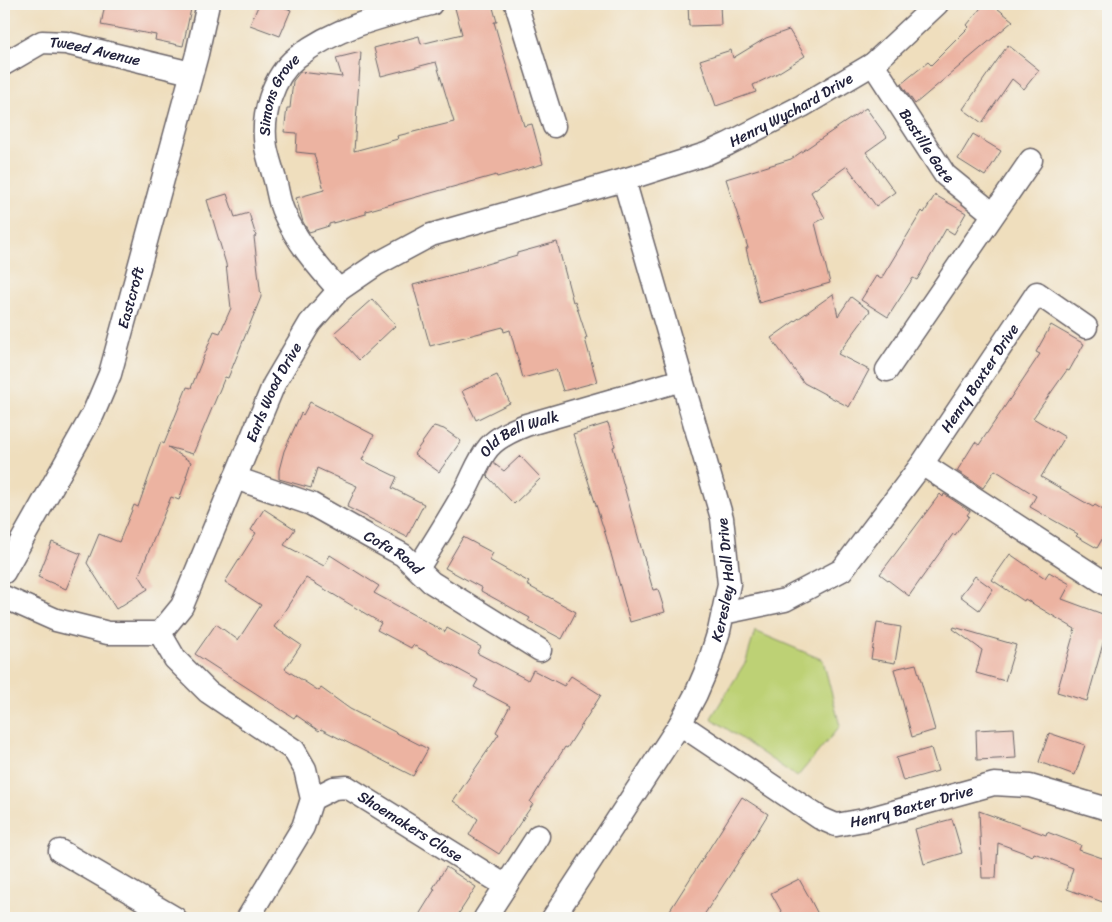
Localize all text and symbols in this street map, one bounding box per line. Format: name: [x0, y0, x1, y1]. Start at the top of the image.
street label: Tweed Avenue: [49, 29, 144, 74]
street label: Simons Grove: [252, 47, 306, 136]
street label: Henry Wychard Drive: [724, 66, 858, 154]
street label: Bastille Gate: [892, 103, 960, 191]
street label: Eastcroft: [110, 263, 152, 332]
street label: Henry Baxter Drive: [934, 318, 1026, 438]
street label: Earls Wood Drive: [238, 337, 309, 446]
street label: Old Bell Walk: [472, 403, 562, 463]
street label: Keresley Hall Drive: [703, 517, 742, 645]
street label: Cofa Road: [359, 523, 430, 582]
street label: Henry Baxter Drive: [848, 777, 977, 835]
street label: Shoemakers Close: [352, 784, 468, 869]

